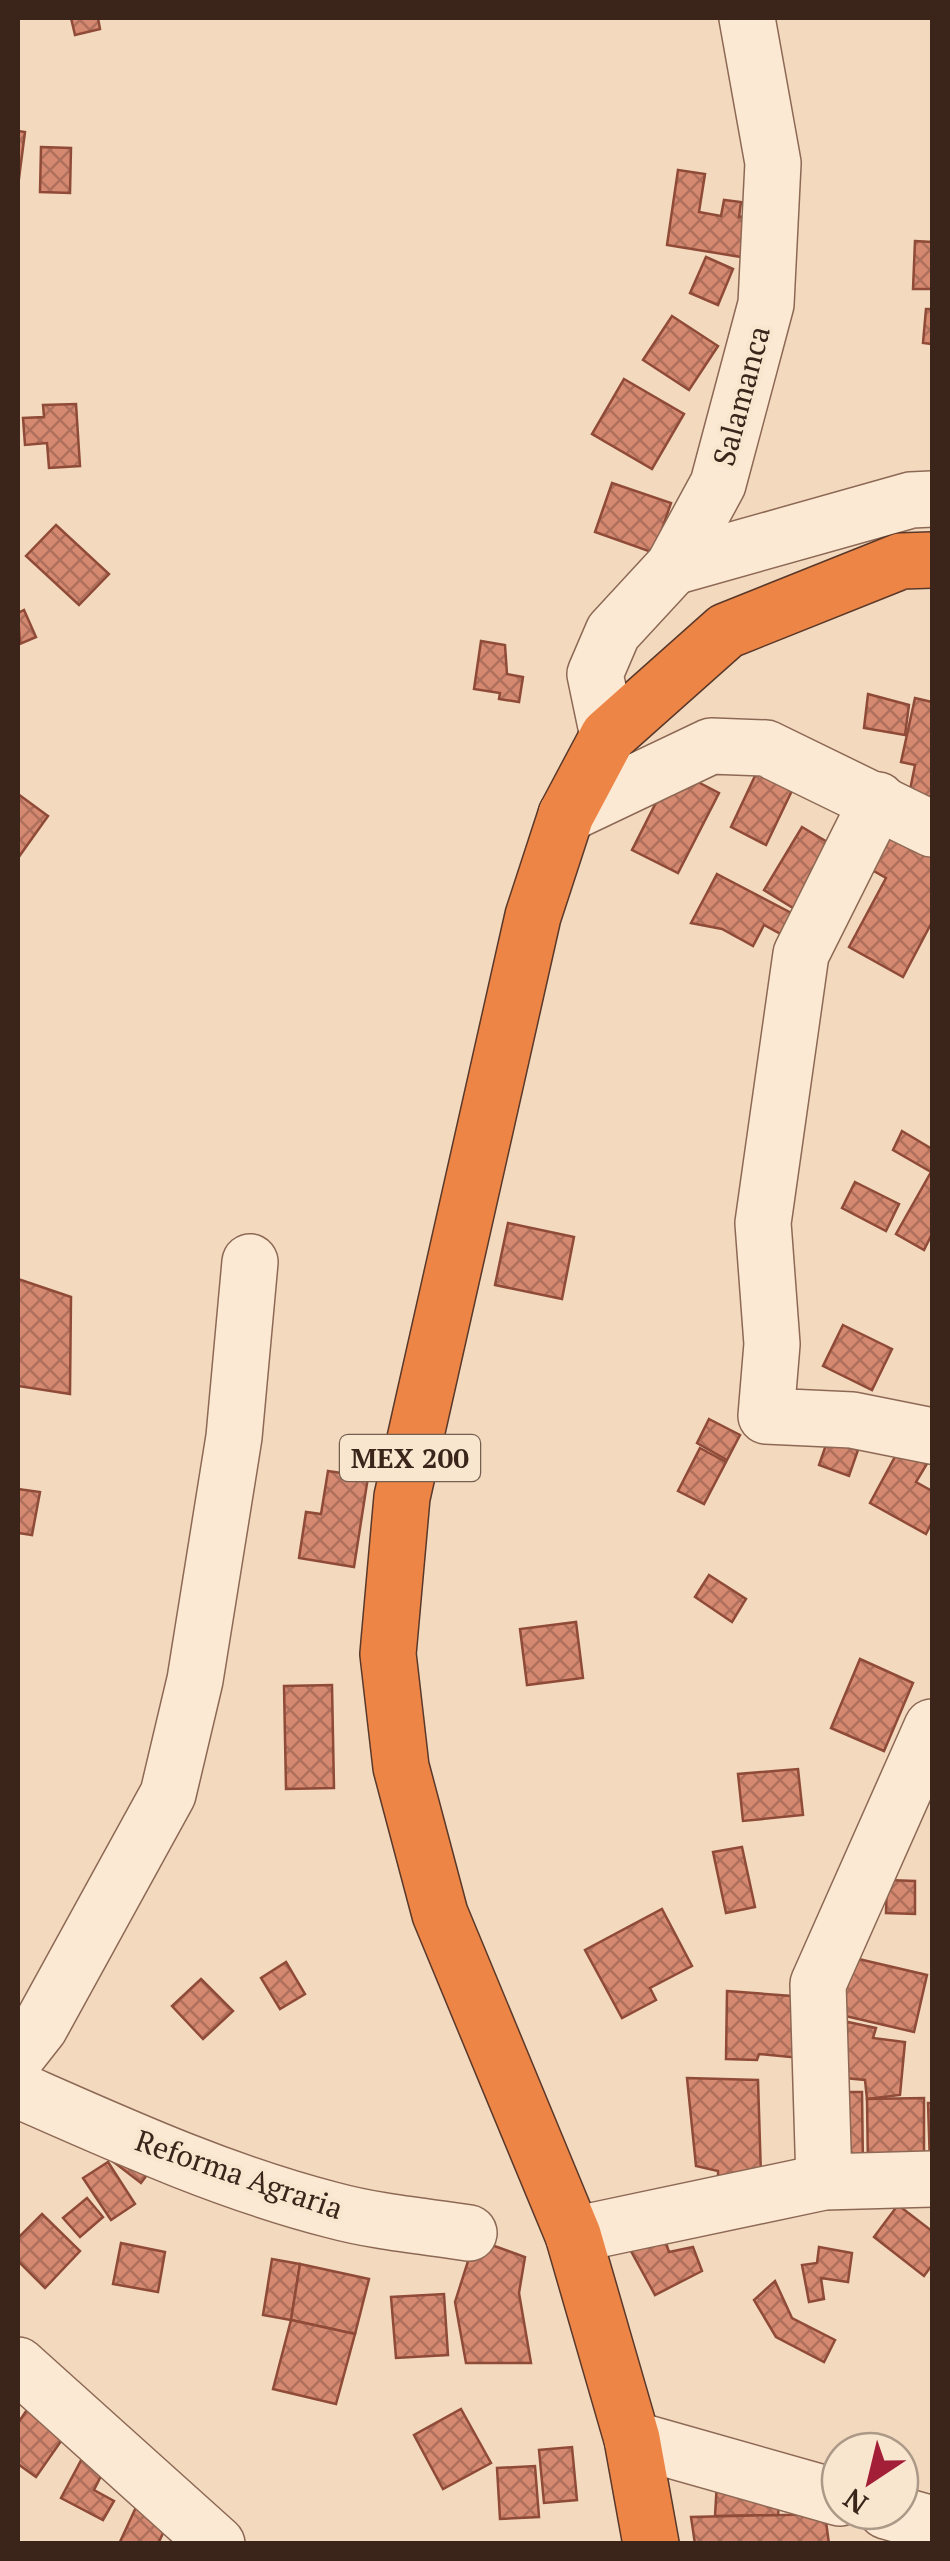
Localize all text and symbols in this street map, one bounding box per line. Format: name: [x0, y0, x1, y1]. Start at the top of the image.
street label: Salamanca: [703, 321, 779, 470]
road number: MEX 200: [340, 1435, 480, 1481]
street label: Reforma Agraria: [130, 2120, 348, 2228]
north arrow: [820, 2431, 920, 2531]
text: N: [836, 2481, 875, 2523]

